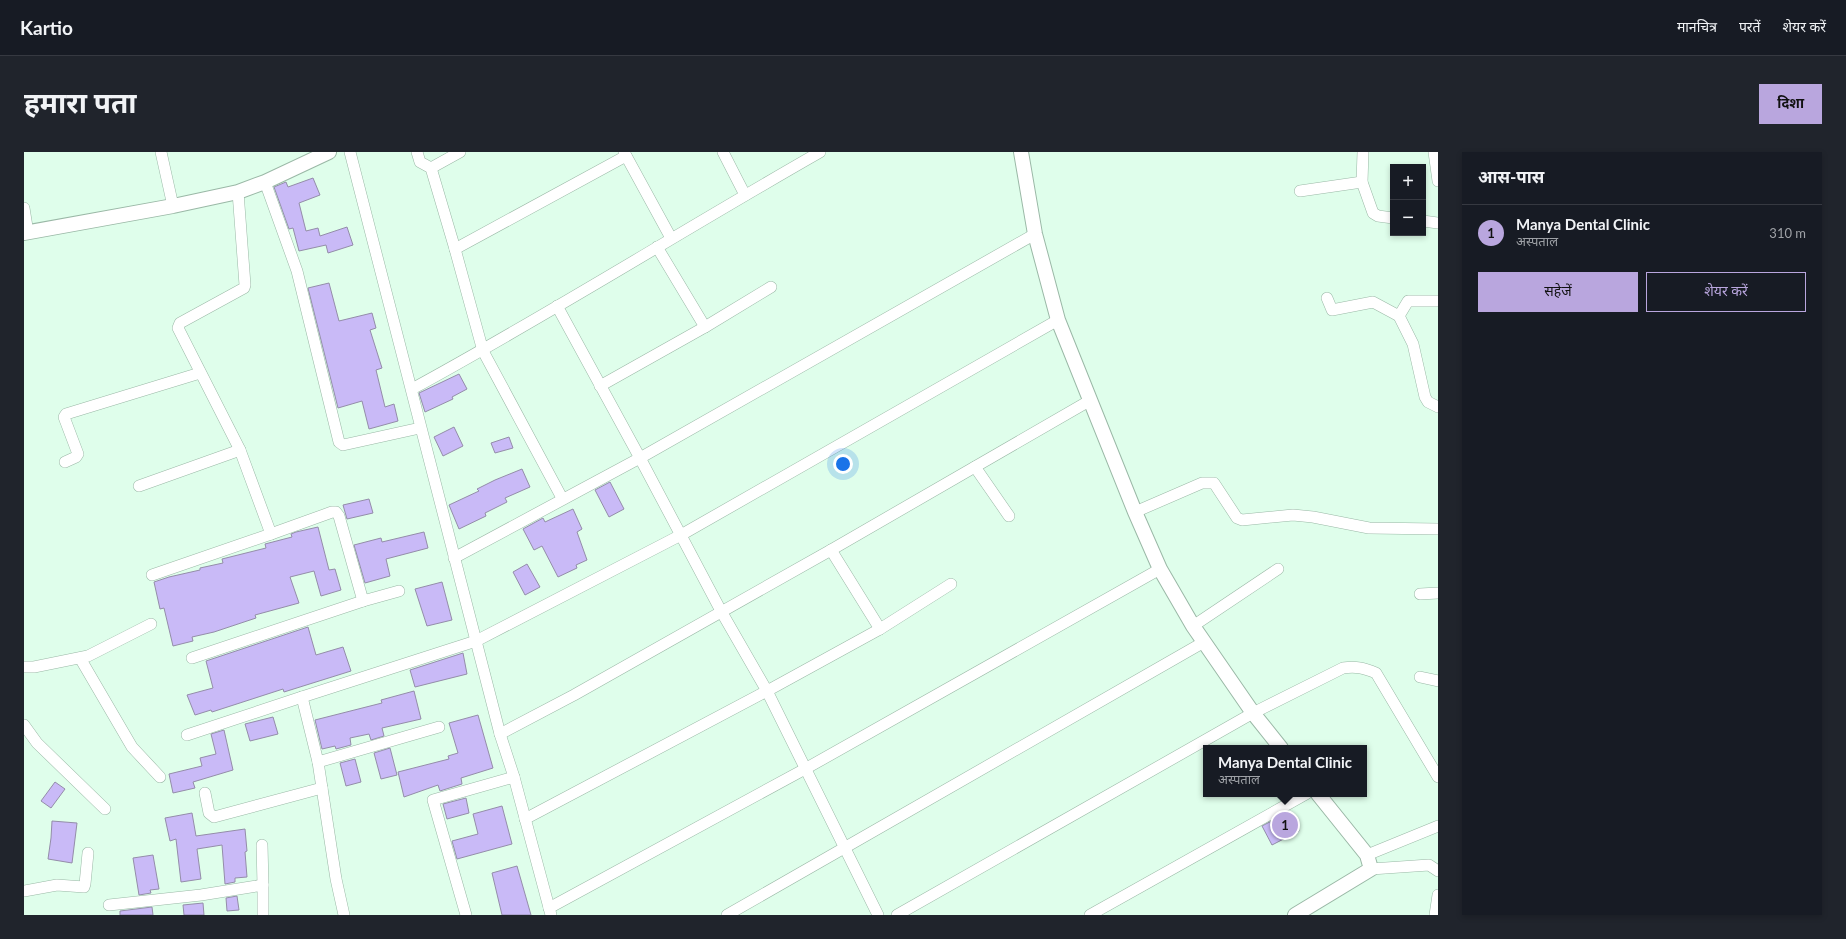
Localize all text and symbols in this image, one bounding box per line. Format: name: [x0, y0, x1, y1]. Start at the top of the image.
text: Kartio: [20, 16, 73, 39]
text: मानचित्र: [1677, 18, 1717, 35]
text: परतें: [1739, 18, 1761, 35]
text: शेयर करें: [1783, 18, 1826, 35]
button: दिशा: [1759, 84, 1822, 124]
text: हमारा पता: [24, 85, 137, 119]
map controls: [1390, 164, 1426, 236]
button: +: [1390, 164, 1426, 200]
text: आस-पास: [1478, 166, 1544, 187]
button: −: [1390, 200, 1426, 236]
text: Manya Dental Clinic: [1516, 215, 1650, 233]
text: 1: [1487, 225, 1495, 241]
text: 310 m: [1769, 225, 1806, 241]
text: अस्पताल: [1516, 233, 1558, 249]
button: सहेजें: [1478, 272, 1638, 312]
button: शेयर करें: [1646, 272, 1806, 312]
your location: [833, 454, 853, 474]
popup: [1203, 745, 1367, 797]
text: Manya Dental Clinic: [1218, 753, 1352, 771]
text: अस्पताल: [1218, 771, 1260, 787]
pin: 1: [1272, 810, 1298, 840]

